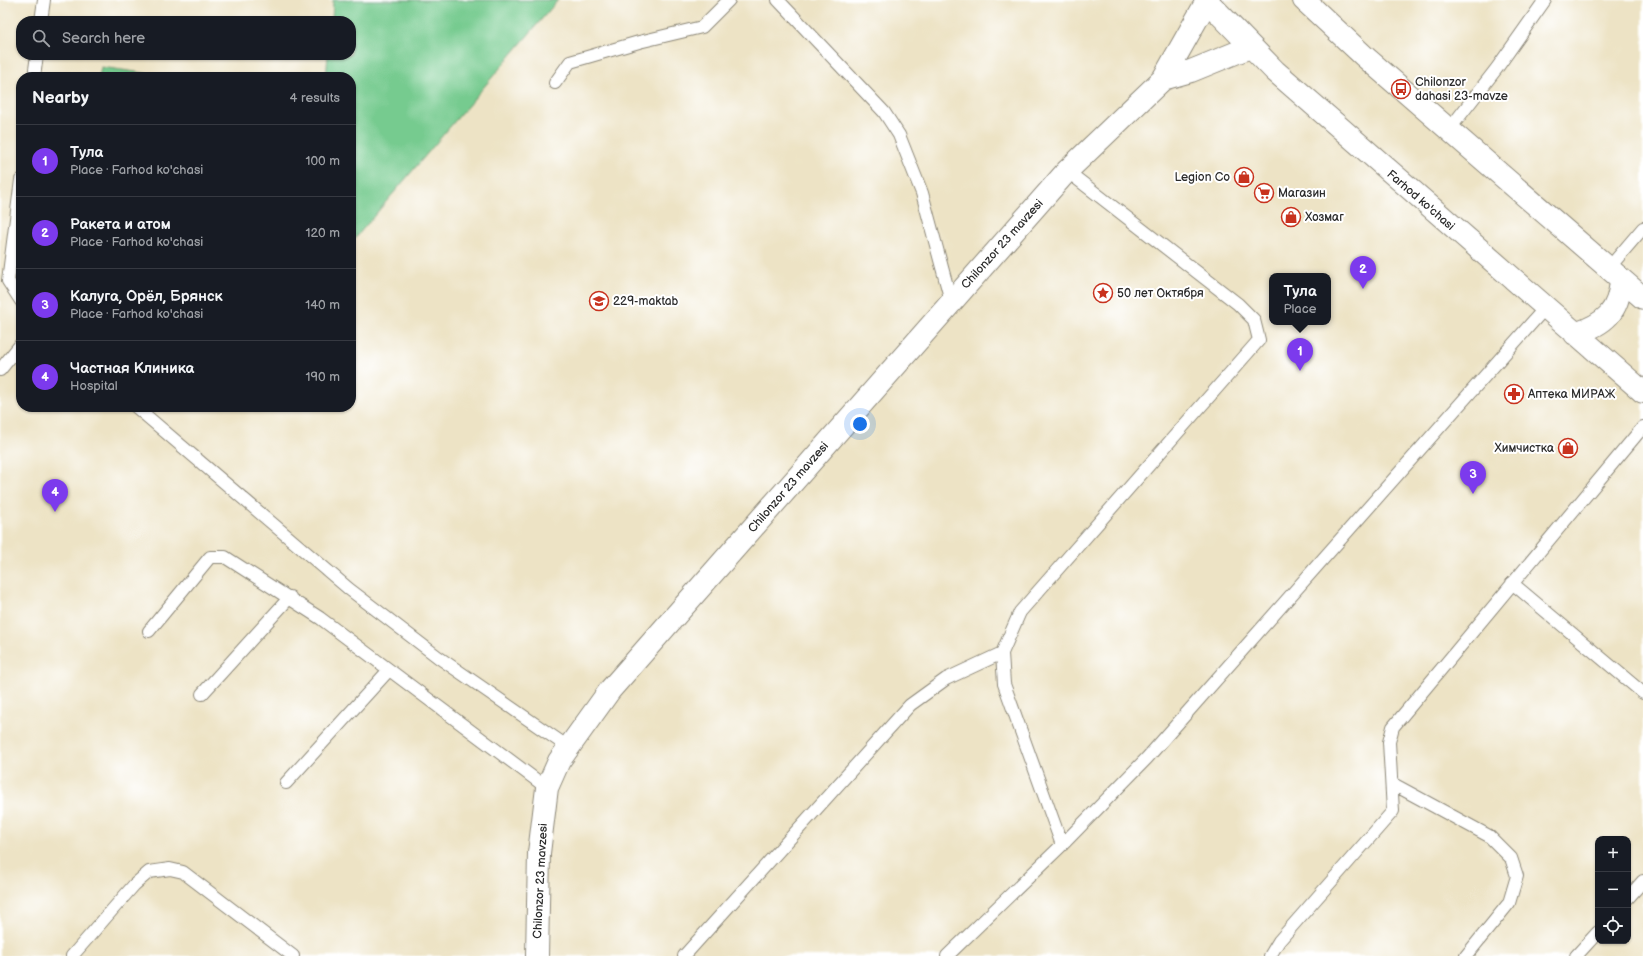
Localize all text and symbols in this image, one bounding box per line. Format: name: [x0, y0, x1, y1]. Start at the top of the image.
search box: [16, 16, 356, 60]
icon: search: [30, 27, 52, 49]
text: Search here: [62, 29, 145, 48]
place label: Chilonzor dahasi 23-mavze: [1415, 75, 1508, 104]
bus stop icon: Chilonzor dahasi 23-mavze: [1390, 78, 1412, 100]
text: Nearby: [32, 88, 89, 108]
text: 4 results: [290, 90, 340, 106]
text: Тула: [70, 143, 103, 162]
text: 1: [42, 153, 48, 169]
text: 100 m: [305, 153, 340, 169]
text: Place · Farhod ko'chasi: [70, 162, 203, 178]
shop icon: Legion Co: [1233, 166, 1255, 188]
street label: Farhod ko'chasi: [1384, 167, 1458, 234]
place label: Legion Co: [1174, 170, 1230, 185]
supermarket icon: Магазин: [1253, 182, 1275, 204]
place label: Магазин: [1278, 186, 1326, 201]
street label: Chilonzor 23 mavzesi: [958, 196, 1047, 292]
shop icon: Хозмаг: [1280, 206, 1302, 228]
place label: Хозмаг: [1305, 210, 1344, 225]
text: Ракета и атом: [70, 215, 171, 234]
text: 2: [41, 225, 49, 241]
text: 120 m: [305, 225, 340, 241]
text: Place · Farhod ko'chasi: [70, 234, 203, 250]
pin: 2: [1350, 256, 1376, 289]
popup: [1269, 273, 1331, 325]
place icon: 50 лет Октября: [1092, 282, 1114, 304]
text: Тула: [1283, 282, 1317, 301]
place label: 50 лет Октября: [1117, 286, 1204, 301]
text: Калуга, Орёл, Брянск: [70, 287, 223, 306]
school or university icon: 229-maktab: [588, 290, 610, 312]
place label: 229-maktab: [613, 294, 679, 309]
text: 3: [41, 297, 49, 313]
text: 140 m: [305, 297, 340, 313]
text: Place: [1283, 301, 1316, 317]
text: Place · Farhod ko'chasi: [70, 306, 203, 322]
pin: 1: [1287, 338, 1313, 371]
text: Частная Клиника: [70, 359, 194, 378]
text: 4: [41, 369, 49, 385]
text: 190 m: [306, 369, 340, 385]
text: Hospital: [70, 378, 118, 394]
pharmacy icon: Аптека МИРАЖ: [1503, 383, 1525, 405]
place label: Аптека МИРАЖ: [1527, 387, 1616, 402]
your location: [850, 414, 870, 434]
shop icon: Химчистка: [1557, 437, 1579, 459]
street label: Chilonzor 23 mavzesi: [745, 439, 832, 536]
place label: Химчистка: [1494, 441, 1554, 456]
pin: 3: [1460, 461, 1486, 494]
pin: 4: [42, 479, 68, 512]
street label: Chilonzor 23 mavzesi: [530, 823, 551, 939]
map controls: [1595, 836, 1631, 944]
button: +: [1595, 836, 1631, 872]
button: −: [1595, 872, 1631, 908]
button: locate: [1595, 908, 1631, 944]

